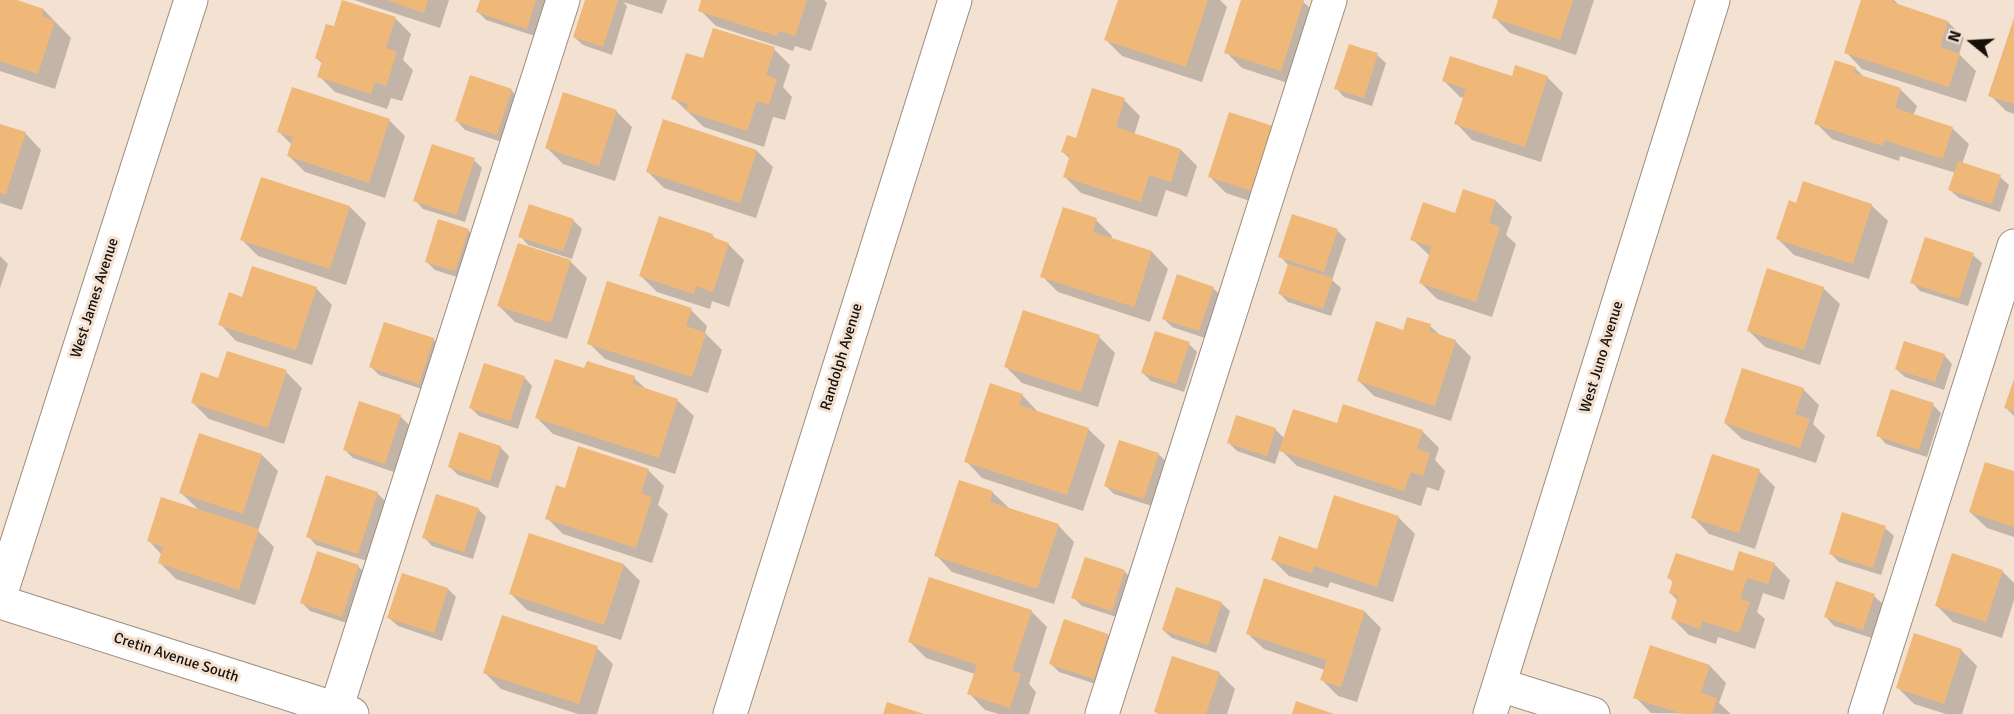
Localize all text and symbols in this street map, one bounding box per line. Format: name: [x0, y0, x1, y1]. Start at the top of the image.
north arrow: [1942, 12, 2002, 72]
text: N: [1944, 28, 1966, 45]
street label: West James Avenue: [67, 236, 123, 360]
street label: West Juno Avenue: [1576, 299, 1628, 415]
street label: Randolph Avenue: [817, 301, 867, 413]
street label: Cretin Avenue South: [111, 629, 241, 687]

